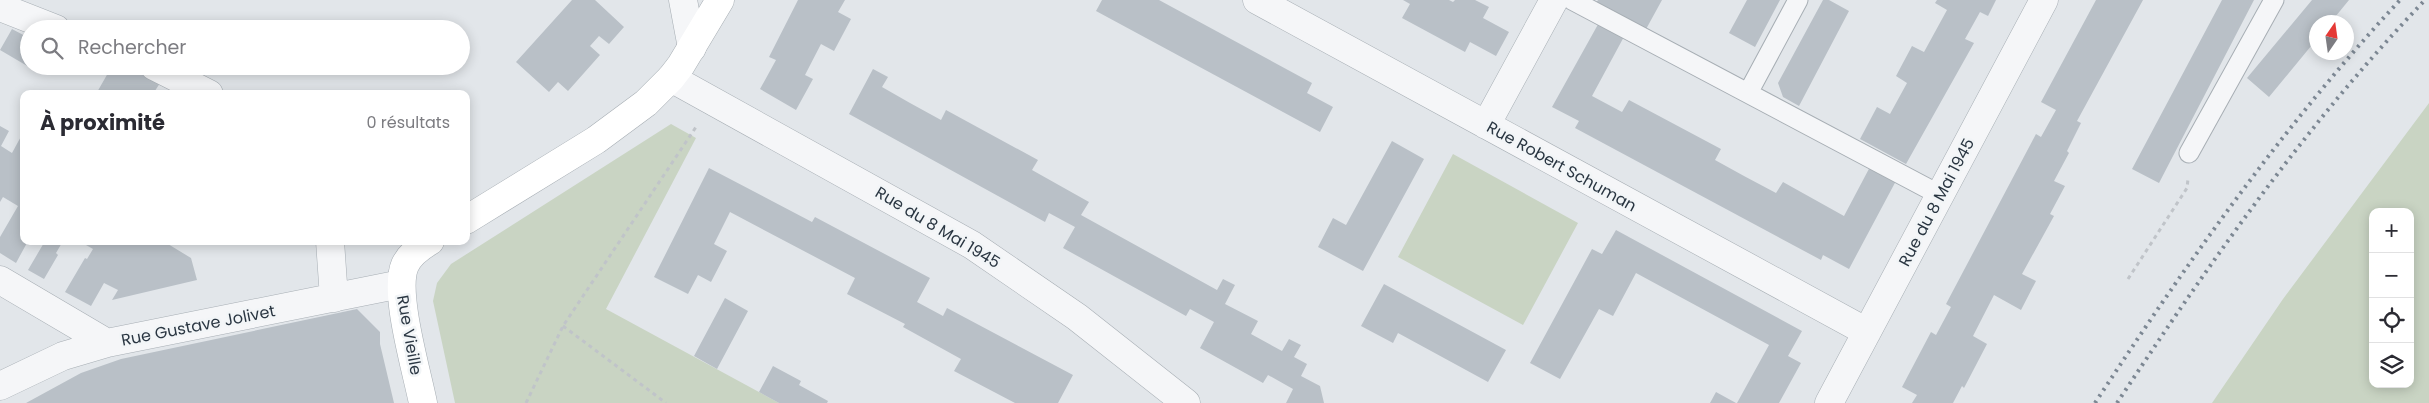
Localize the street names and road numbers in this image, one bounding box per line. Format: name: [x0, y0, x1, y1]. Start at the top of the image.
street label: Rue Robert Schuman: [1483, 116, 1641, 217]
street label: Rue du 8 Mai 1945: [1893, 134, 1980, 270]
street label: Rue du 8 Mai 1945: [871, 181, 1005, 274]
street label: Rue Vieille: [391, 293, 428, 377]
street label: Rue Gustave Jolivet: [119, 299, 277, 352]

